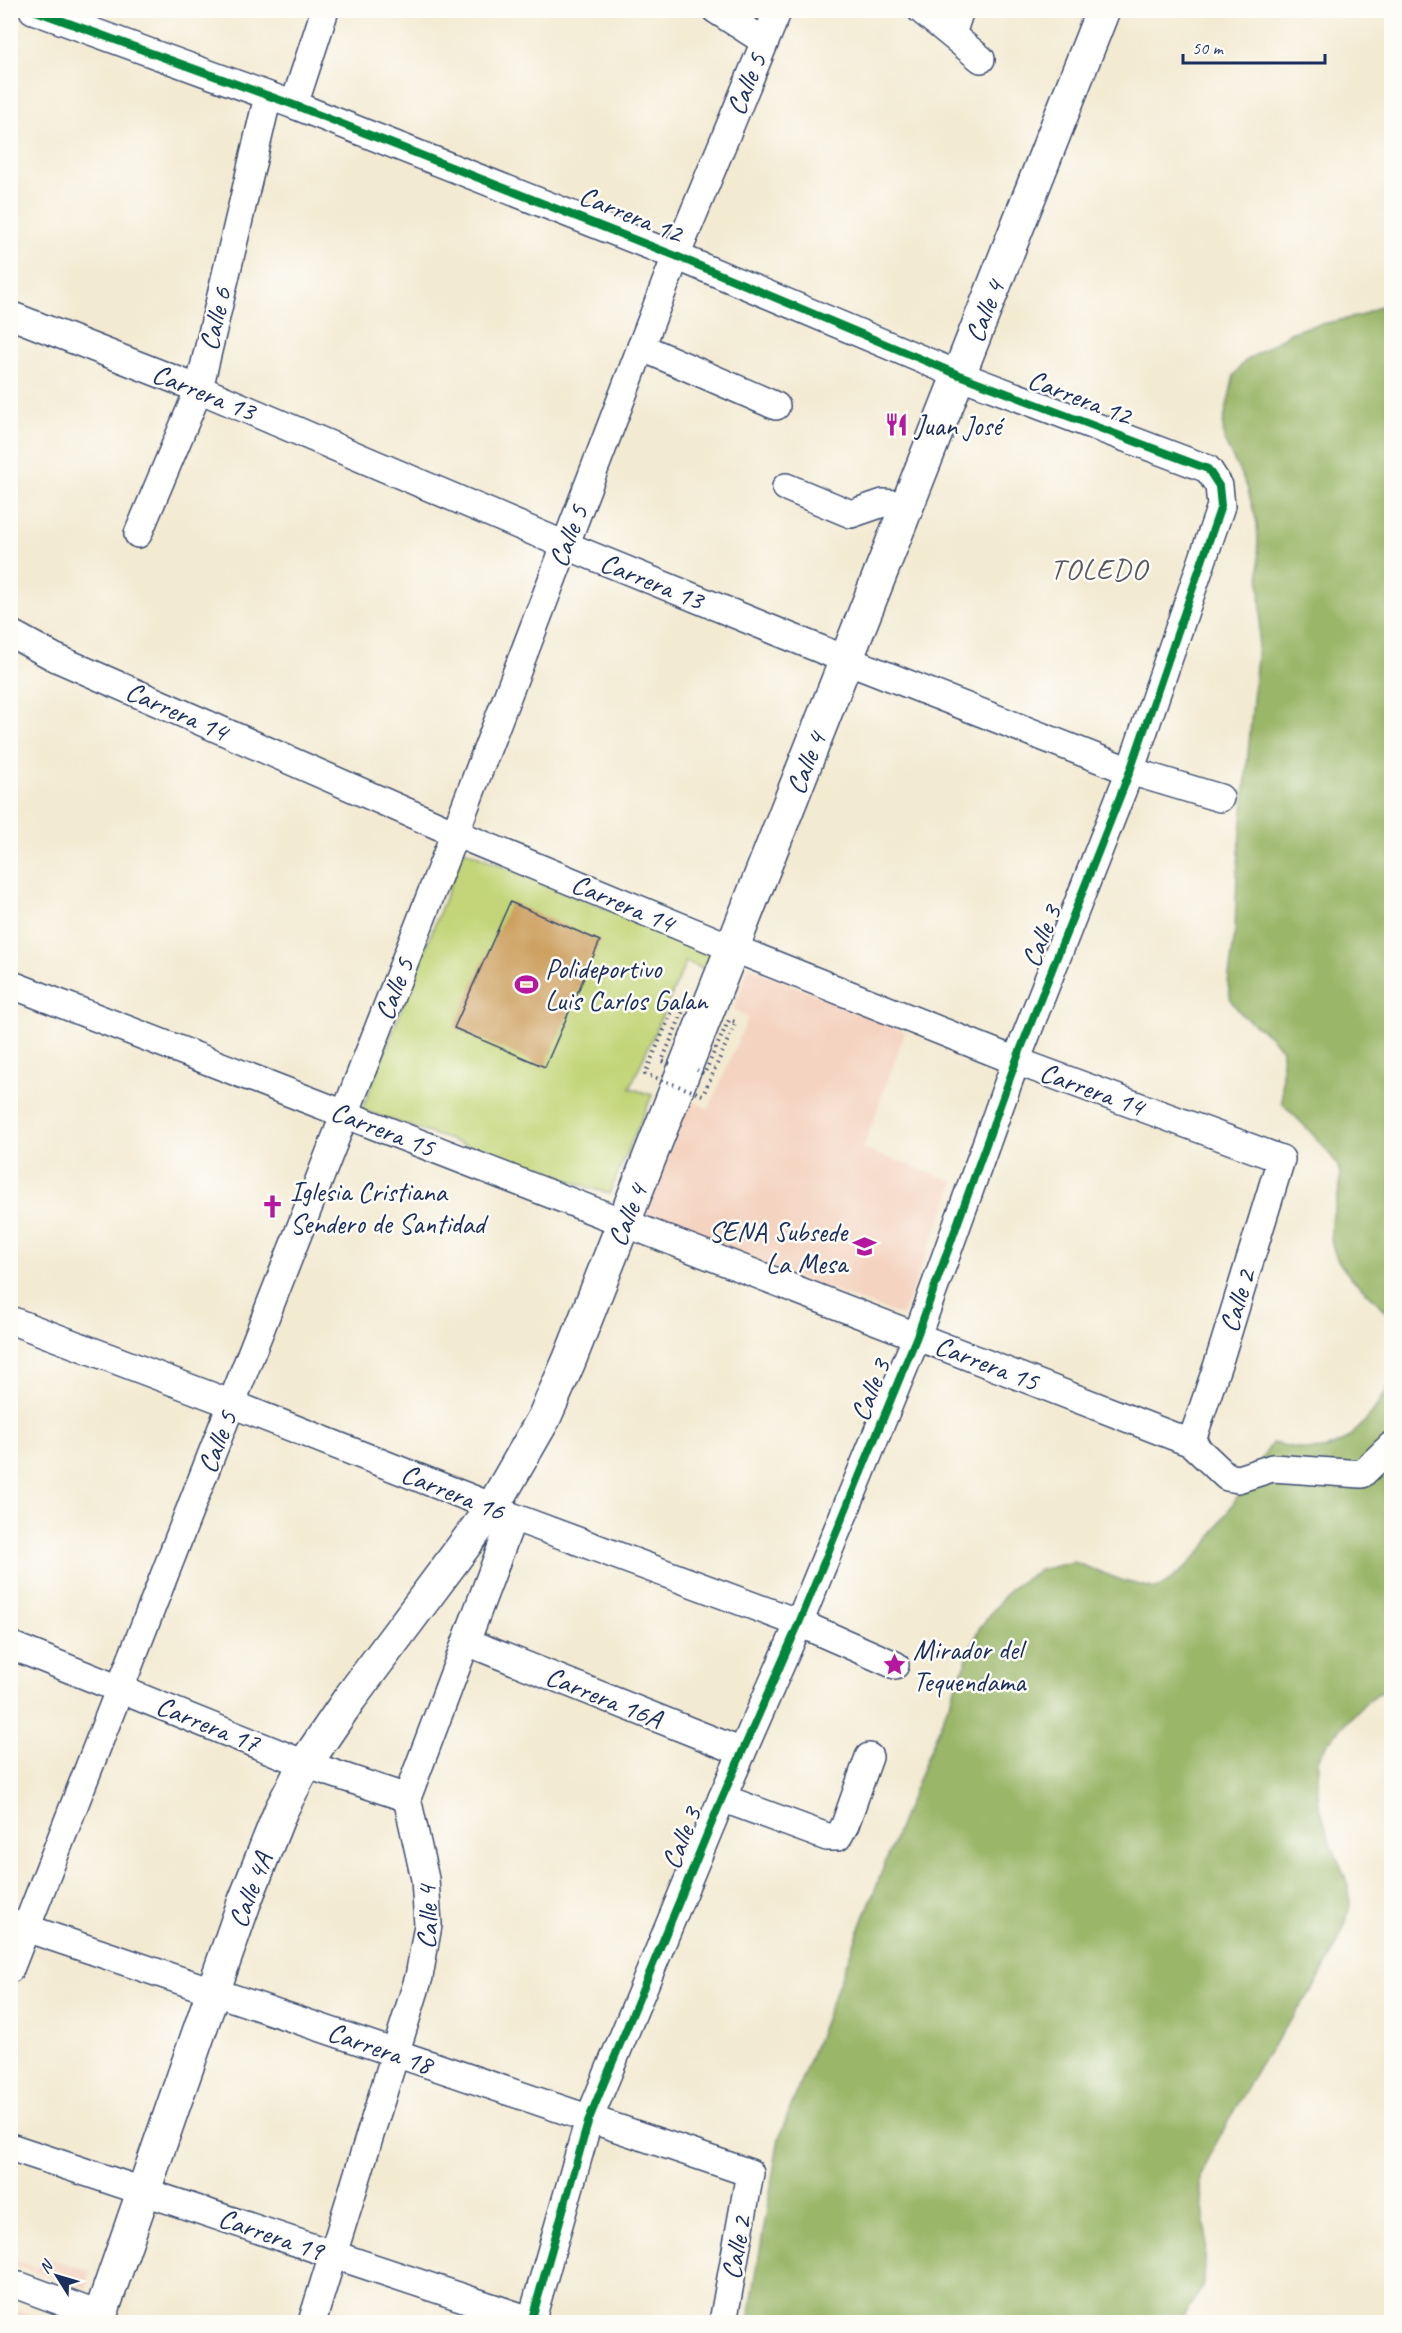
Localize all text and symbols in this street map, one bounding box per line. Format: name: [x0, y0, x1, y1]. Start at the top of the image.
scale bar: [1183, 27, 1326, 65]
text: 50 m: [1192, 37, 1225, 59]
street label: Calle 5: [718, 47, 775, 120]
street label: Carrera 12: [574, 177, 690, 251]
street label: Calle 4: [956, 273, 1013, 347]
street label: Calle 6: [191, 283, 239, 354]
street label: Carrera 13: [147, 355, 263, 429]
street label: Carrera 12: [1023, 361, 1139, 434]
place label: Juan José: [913, 408, 1005, 443]
restaurant icon: Juan José: [884, 412, 910, 438]
street label: Calle 5: [540, 499, 596, 572]
street label: Carrera 13: [595, 544, 711, 618]
district label: TOLEDO: [1050, 550, 1150, 588]
street label: Carrera 14: [120, 673, 236, 750]
street label: Calle 4: [777, 725, 834, 799]
street label: Carrera 14: [566, 866, 682, 941]
street label: Calle 3: [1013, 898, 1070, 972]
place label: Polideportivo Luis Carlos Galan: [545, 951, 709, 1018]
street label: Calle 5: [366, 952, 422, 1025]
sports icon: Polideportivo Luis Carlos Galan: [514, 971, 540, 997]
street label: Carrera 14: [1035, 1054, 1151, 1125]
street label: Carrera 15: [326, 1093, 441, 1165]
place label: Iglesia Cristiana Sendero de Santidad: [290, 1174, 489, 1241]
street label: Calle 4: [599, 1177, 656, 1251]
church icon: Iglesia Cristiana Sendero de Santidad: [259, 1194, 285, 1220]
place label: SENA Subsede La Mesa: [708, 1214, 850, 1281]
school or university icon: SENA Subsede La Mesa: [852, 1234, 878, 1260]
street label: Calle 2: [1211, 1263, 1264, 1336]
street label: Carrera 15: [930, 1327, 1045, 1399]
street label: Calle 3: [842, 1352, 899, 1426]
street label: Calle 5: [189, 1405, 245, 1478]
street label: Carrera 16: [396, 1455, 511, 1529]
place label: Mirador del Tequendama: [913, 1632, 1028, 1699]
place icon: Mirador del Tequendama: [882, 1652, 908, 1678]
street label: Carrera 16A: [541, 1658, 669, 1737]
street label: Carrera 17: [151, 1687, 266, 1761]
street label: Calle 3: [653, 1800, 710, 1874]
street label: Calle 4A: [219, 1845, 281, 1932]
street label: Calle 4: [407, 1882, 446, 1951]
street label: Carrera 18: [323, 2014, 439, 2083]
street label: Carrera 19: [214, 2200, 330, 2269]
street label: Calle 2: [713, 2211, 759, 2282]
north arrow: [27, 2246, 87, 2306]
text: N: [35, 2255, 59, 2278]

